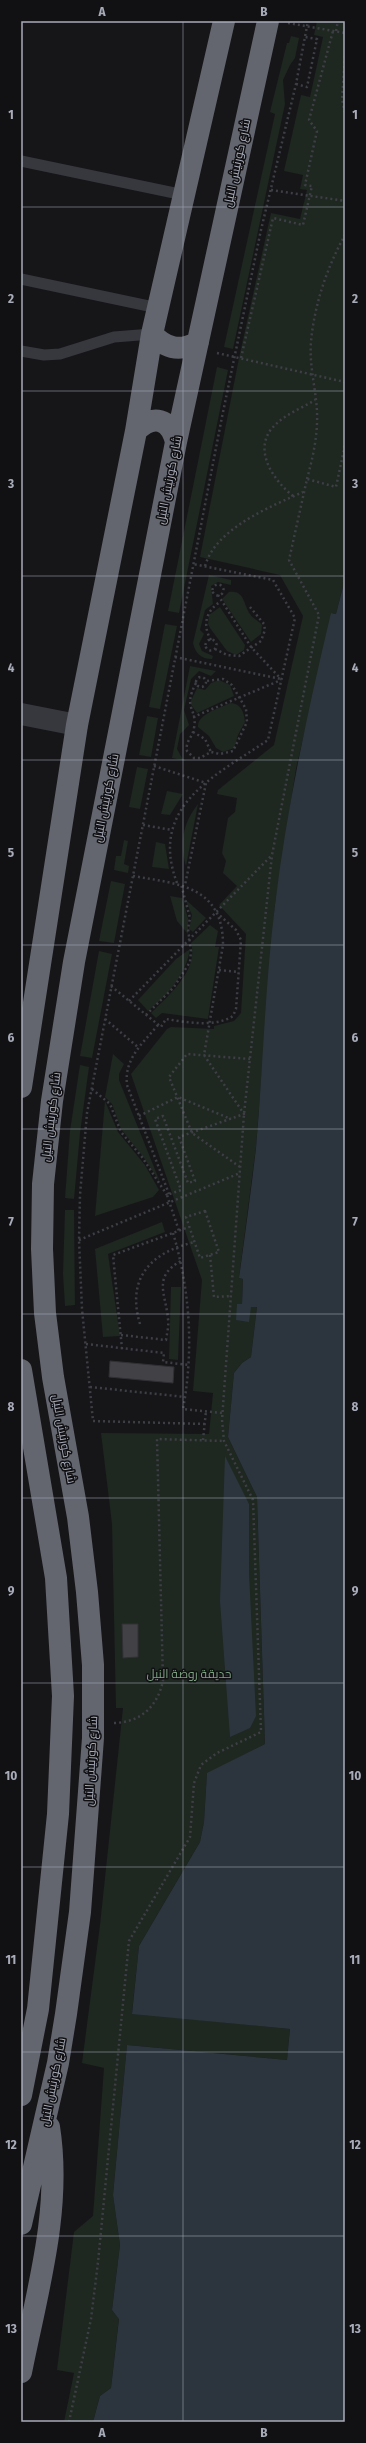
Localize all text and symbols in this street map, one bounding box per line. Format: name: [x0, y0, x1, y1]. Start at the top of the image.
text: A: [97, 4, 106, 19]
text: B: [260, 4, 268, 19]
text: 1: [8, 107, 14, 122]
text: 1: [352, 107, 358, 122]
street label: شارع كورنيش النيل: [221, 117, 254, 209]
text: 2: [7, 291, 14, 306]
text: 2: [351, 291, 358, 306]
street label: شارع كورنيش النيل: [154, 434, 185, 526]
text: 3: [7, 476, 14, 491]
text: 3: [351, 476, 358, 491]
text: 4: [8, 660, 15, 675]
text: 4: [352, 660, 359, 675]
street label: شارع كورنيش النيل: [91, 752, 122, 844]
text: 5: [8, 845, 14, 860]
text: 5: [352, 845, 358, 860]
text: 6: [8, 1030, 15, 1045]
text: 6: [352, 1030, 359, 1045]
street label: شارع كورنيش النيل: [39, 1071, 64, 1163]
text: 7: [8, 1214, 14, 1229]
text: 7: [352, 1214, 358, 1229]
street label: شارع كورنيش النيل: [48, 1393, 79, 1485]
text: 8: [8, 1399, 15, 1414]
text: 8: [352, 1399, 359, 1414]
text: 9: [8, 1583, 15, 1598]
text: 9: [352, 1583, 359, 1598]
park label: حديقة روضة النيل: [147, 1667, 231, 1681]
street label: شارع كورنيش النيل: [82, 1716, 101, 1806]
text: 10: [5, 1768, 17, 1783]
text: 10: [349, 1768, 361, 1783]
text: 11: [6, 1952, 16, 1967]
text: 11: [350, 1952, 360, 1967]
street label: شارع كورنيش النيل: [38, 2036, 69, 2128]
text: 12: [5, 2137, 17, 2152]
text: 12: [349, 2137, 361, 2152]
text: 13: [5, 2321, 17, 2336]
text: 13: [349, 2321, 361, 2336]
text: A: [97, 2425, 106, 2440]
text: B: [260, 2425, 268, 2440]

